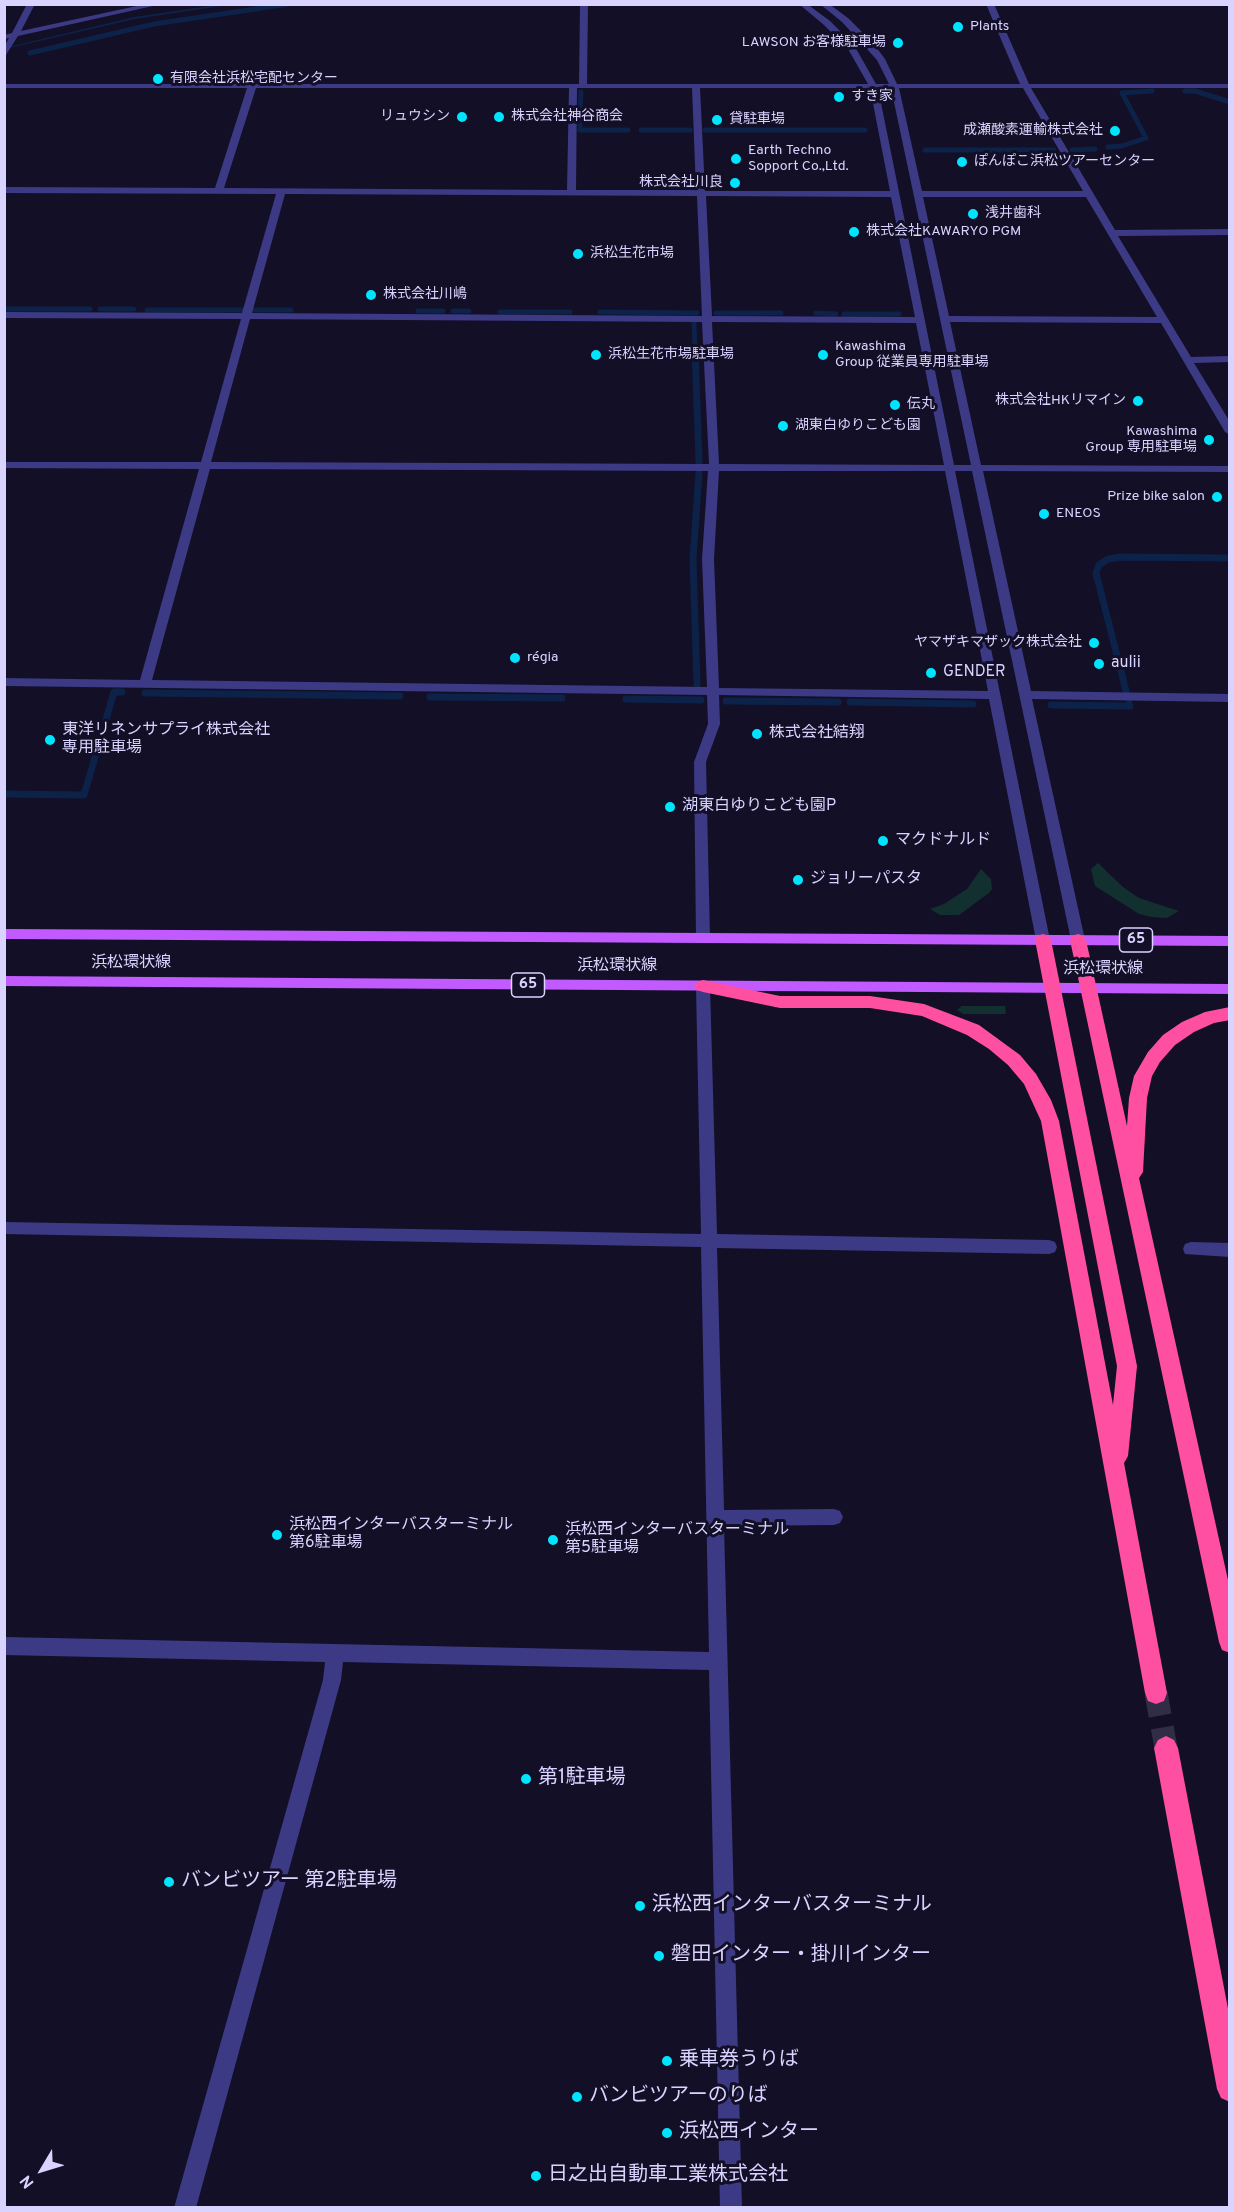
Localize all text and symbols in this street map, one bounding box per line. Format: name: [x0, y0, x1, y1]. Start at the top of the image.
place label: Plants: [970, 19, 1009, 35]
marker: Plants: [951, 20, 965, 34]
place label: LAWSON お客様駐車場: [742, 35, 886, 51]
marker: LAWSON お客様駐車場: [891, 36, 905, 50]
place label: 有限会社浜松宅配センター: [170, 71, 338, 87]
marker: 有限会社浜松宅配センター: [151, 72, 165, 86]
place label: すき家: [851, 89, 893, 105]
marker: すき家: [832, 90, 846, 104]
place label: リュウシン: [380, 109, 450, 125]
place label: 株式会社神谷商会: [511, 109, 623, 125]
marker: リュウシン: [455, 110, 469, 124]
marker: 株式会社神谷商会: [492, 110, 506, 124]
place label: 貸駐車場: [729, 112, 785, 128]
marker: 貸駐車場: [710, 113, 724, 127]
place label: 成瀬酸素運輸株式会社: [963, 123, 1103, 139]
marker: 成瀬酸素運輸株式会社: [1108, 124, 1122, 138]
place label: Earth Techno Sopport Co.,Ltd.: [748, 143, 849, 176]
marker: Earth Techno Sopport Co.,Ltd.: [729, 152, 743, 166]
place label: ぽんぽこ浜松ツアーセンター: [974, 154, 1155, 170]
marker: ぽんぽこ浜松ツアーセンター: [955, 155, 969, 169]
place label: 株式会社川良: [639, 175, 723, 191]
marker: 株式会社川良: [728, 176, 742, 190]
place label: 浅井歯科: [985, 206, 1041, 222]
marker: 浅井歯科: [966, 207, 980, 221]
place label: 株式会社KAWARYO PGM: [866, 224, 1021, 240]
marker: 株式会社KAWARYO PGM: [847, 225, 861, 239]
place label: 浜松生花市場: [590, 246, 674, 262]
marker: 浜松生花市場: [571, 247, 585, 261]
place label: 株式会社川嶋: [383, 287, 467, 303]
marker: 株式会社川嶋: [364, 288, 378, 302]
place label: Kawashima Group 従業員専用駐車場: [835, 339, 989, 372]
place label: 浜松生花市場駐車場: [608, 347, 734, 363]
marker: 浜松生花市場駐車場: [589, 348, 603, 362]
marker: Kawashima Group 従業員専用駐車場: [816, 348, 830, 362]
place label: 株式会社HKリマイン: [995, 393, 1126, 409]
marker: 株式会社HKリマイン: [1131, 394, 1145, 408]
place label: 伝丸: [907, 397, 935, 413]
marker: 伝丸: [888, 398, 902, 412]
place label: 湖東白ゆりこども園: [795, 418, 921, 434]
marker: 湖東白ゆりこども園: [776, 419, 790, 433]
place label: Kawashima Group 専用駐車場: [1085, 424, 1197, 456]
marker: Kawashima Group 専用駐車場: [1202, 433, 1216, 447]
place label: Prize bike salon: [1107, 489, 1205, 505]
marker: Prize bike salon: [1210, 490, 1224, 504]
place label: ENEOS: [1056, 506, 1101, 522]
marker: ENEOS: [1037, 507, 1051, 521]
place label: ヤマザキマザック株式会社: [914, 635, 1082, 651]
marker: ヤマザキマザック株式会社: [1087, 636, 1101, 650]
place label: régia: [527, 650, 558, 666]
marker: régia: [508, 651, 522, 665]
place label: aulii: [1111, 654, 1141, 674]
marker: aulii: [1092, 657, 1106, 671]
place label: GENDER: [943, 663, 1006, 683]
marker: GENDER: [924, 666, 938, 680]
place label: 東洋リネンサプライ株式会社 専用駐車場: [62, 721, 270, 759]
place label: 株式会社結翔: [769, 724, 865, 744]
marker: 株式会社結翔: [750, 727, 764, 741]
marker: 東洋リネンサプライ株式会社 専用駐車場: [43, 733, 57, 747]
place label: 湖東白ゆりこども園P: [682, 797, 836, 817]
marker: 湖東白ゆりこども園P: [663, 800, 677, 814]
place label: マクドナルド: [895, 831, 991, 851]
marker: マクドナルド: [876, 834, 890, 848]
place label: ジョリーパスタ: [810, 870, 922, 890]
marker: ジョリーパスタ: [791, 873, 805, 887]
road number: 65: [1120, 928, 1152, 952]
street label: 浜松環状線: [91, 954, 171, 974]
street label: 浜松環状線: [577, 957, 657, 977]
street label: 浜松環状線: [1063, 960, 1143, 980]
road number: 65: [512, 973, 544, 997]
place label: 浜松西インターバスターミナル 第6駐車場: [289, 1516, 513, 1554]
place label: 浜松西インターバスターミナル 第5駐車場: [565, 1521, 789, 1559]
marker: 浜松西インターバスターミナル 第6駐車場: [270, 1528, 284, 1542]
marker: 浜松西インターバスターミナル 第5駐車場: [546, 1533, 560, 1547]
place label: 第1駐車場: [538, 1767, 625, 1791]
marker: 第1駐車場: [519, 1772, 533, 1786]
place label: バンビツアー 第2駐車場: [181, 1870, 397, 1894]
marker: バンビツアー 第2駐車場: [162, 1875, 176, 1889]
place label: 浜松西インターバスターミナル: [652, 1894, 932, 1918]
marker: 浜松西インターバスターミナル: [633, 1899, 647, 1913]
place label: 磐田インター・掛川インター: [671, 1944, 931, 1968]
marker: 磐田インター・掛川インター: [652, 1949, 666, 1963]
place label: 乗車券うりば: [679, 2049, 799, 2073]
marker: 乗車券うりば: [660, 2054, 674, 2068]
place label: バンビツアーのりば: [589, 2085, 768, 2109]
marker: バンビツアーのりば: [570, 2090, 584, 2104]
place label: 浜松西インター: [679, 2121, 819, 2145]
marker: 浜松西インター: [660, 2126, 674, 2140]
north arrow: [12, 2140, 72, 2200]
place label: 日之出自動車工業株式会社: [548, 2164, 788, 2188]
marker: 日之出自動車工業株式会社: [529, 2169, 543, 2183]
text: N: [16, 2170, 39, 2192]

